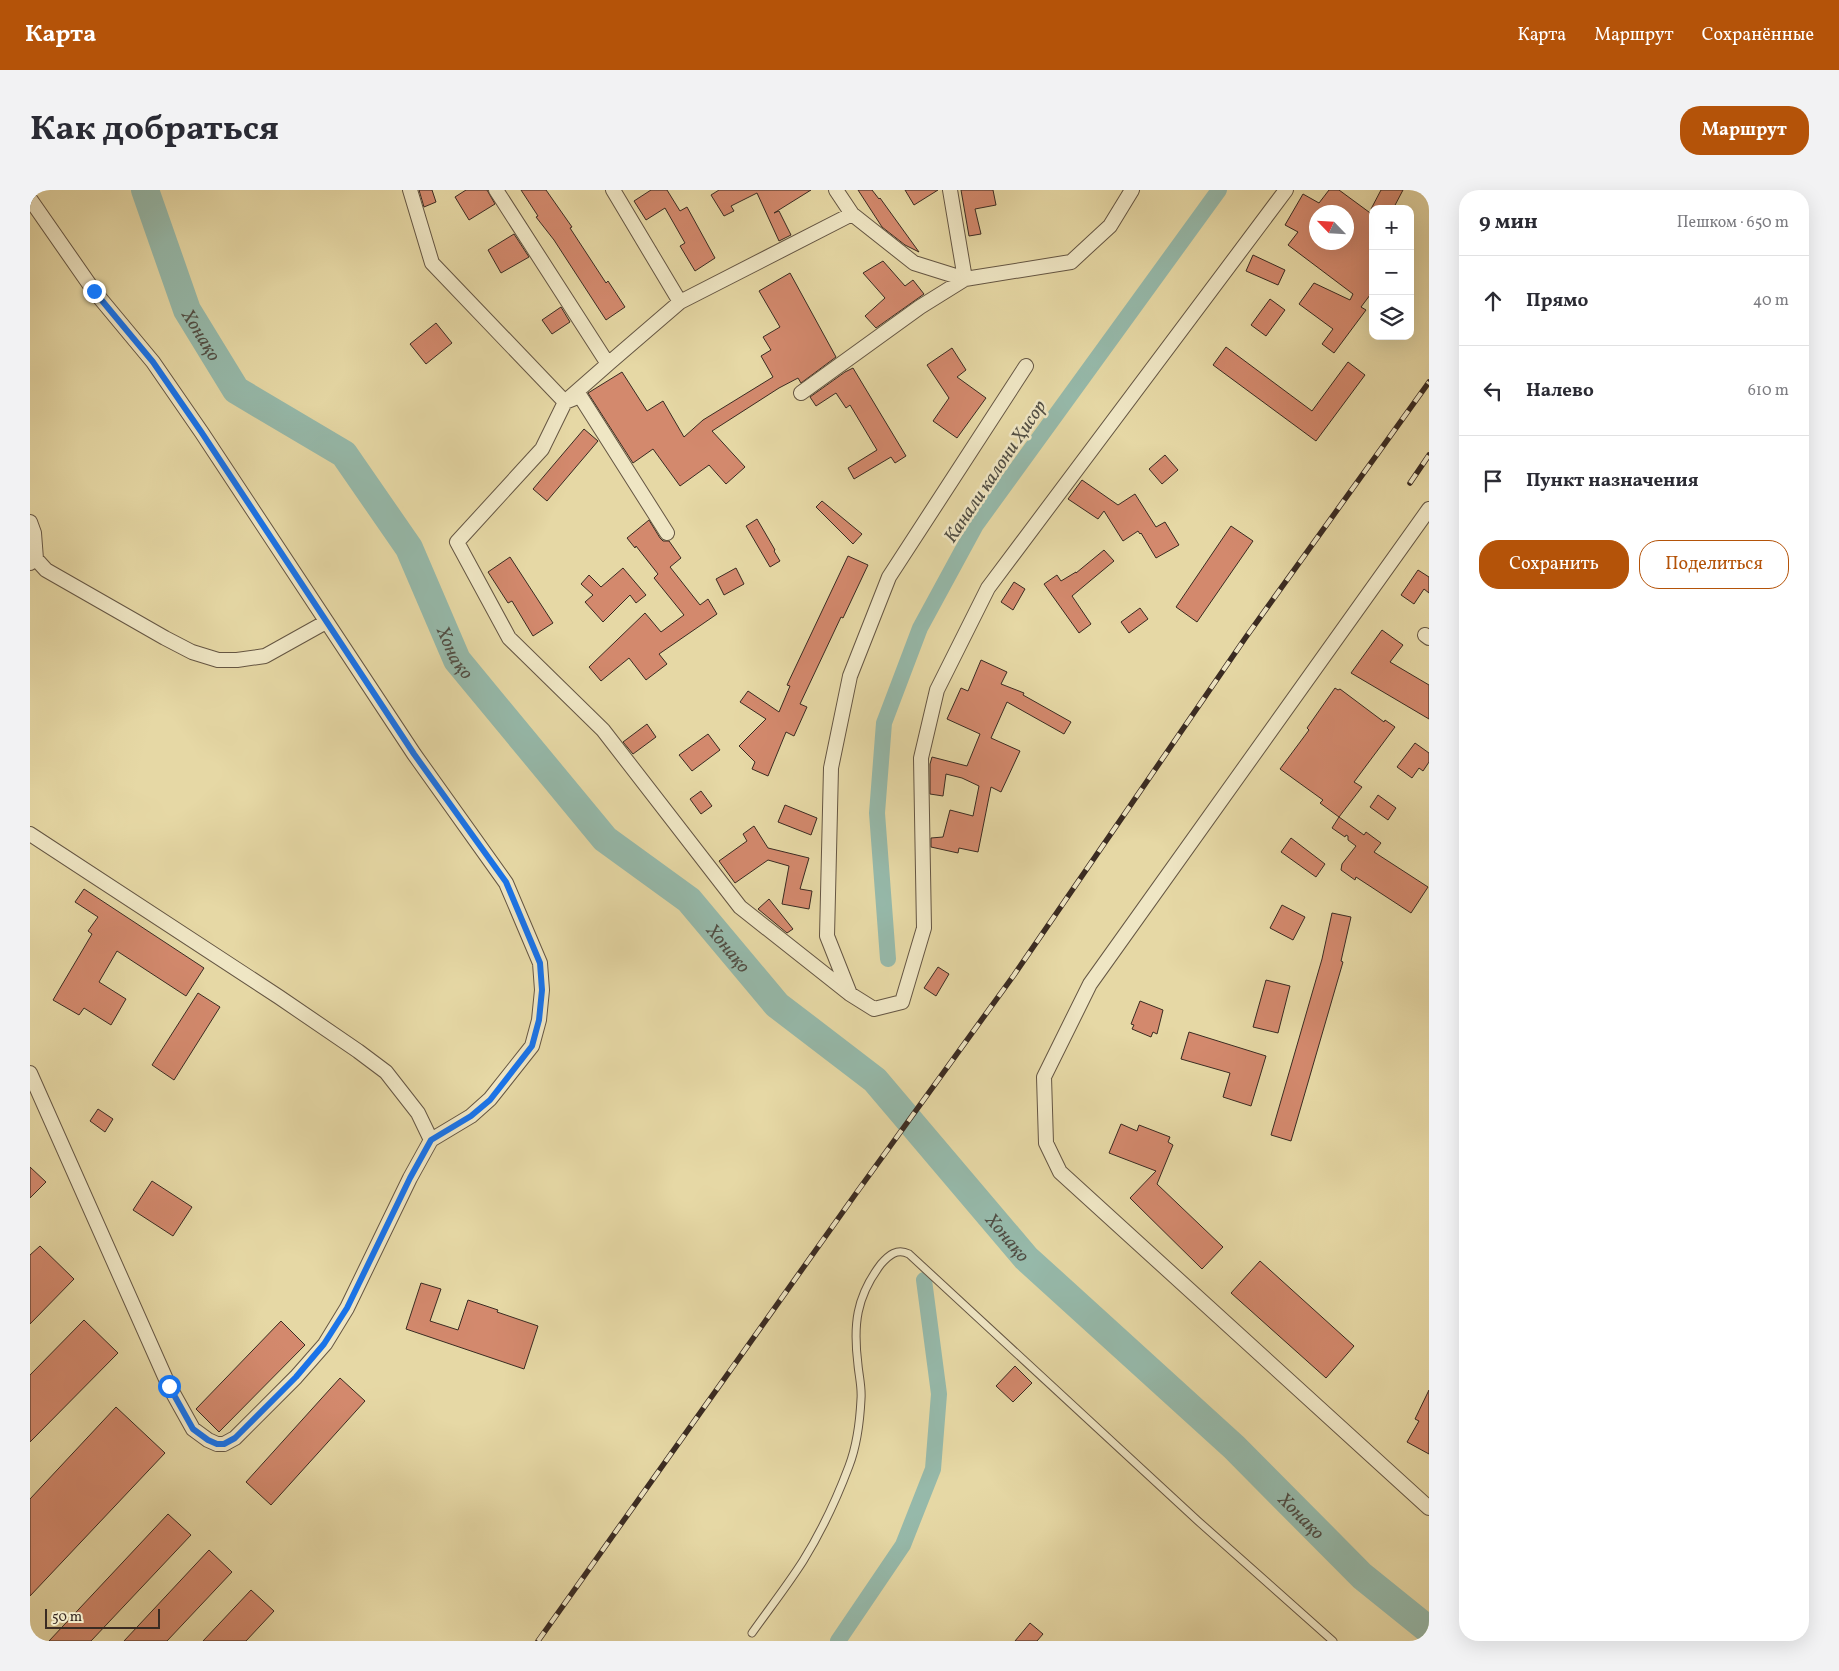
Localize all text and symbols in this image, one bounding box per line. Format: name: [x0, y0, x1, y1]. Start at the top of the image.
text: Карта: [25, 18, 96, 52]
text: Карта: [1517, 23, 1566, 48]
text: Маршрут: [1594, 23, 1674, 48]
text: Сохранённые: [1702, 23, 1814, 48]
text: Как добраться: [30, 106, 279, 154]
button: Маршрут: [1680, 106, 1809, 155]
north arrow: [1309, 205, 1354, 250]
map controls: [1369, 205, 1414, 340]
button: +: [1369, 205, 1414, 250]
text: 9 мин: [1479, 208, 1538, 237]
text: Пешком · 650 m: [1677, 212, 1789, 234]
button: −: [1369, 250, 1414, 295]
route end: [83, 280, 106, 303]
icon: ahead: [1479, 287, 1507, 315]
text: Прямо: [1526, 288, 1588, 314]
text: 40 m: [1753, 290, 1789, 312]
button: layers: [1369, 295, 1414, 340]
water label: Хонақо: [174, 304, 226, 367]
icon: left: [1479, 377, 1507, 405]
text: Налево: [1526, 378, 1594, 404]
text: 610 m: [1748, 380, 1789, 402]
water label: Канали калони Ҳисор: [938, 396, 1053, 549]
icon: arrive: [1479, 467, 1507, 495]
text: Пункт назначения: [1526, 468, 1699, 494]
button: Сохранить: [1479, 540, 1629, 589]
button: Поделиться: [1639, 540, 1789, 589]
water label: Хонақо: [429, 622, 479, 686]
water label: Хонақо: [699, 918, 756, 979]
water label: Хонақо: [978, 1208, 1035, 1269]
route start: [158, 1375, 181, 1398]
water label: Хонақо: [1271, 1487, 1330, 1546]
scale bar: [45, 1606, 160, 1629]
text: 50 m: [52, 1608, 82, 1627]

